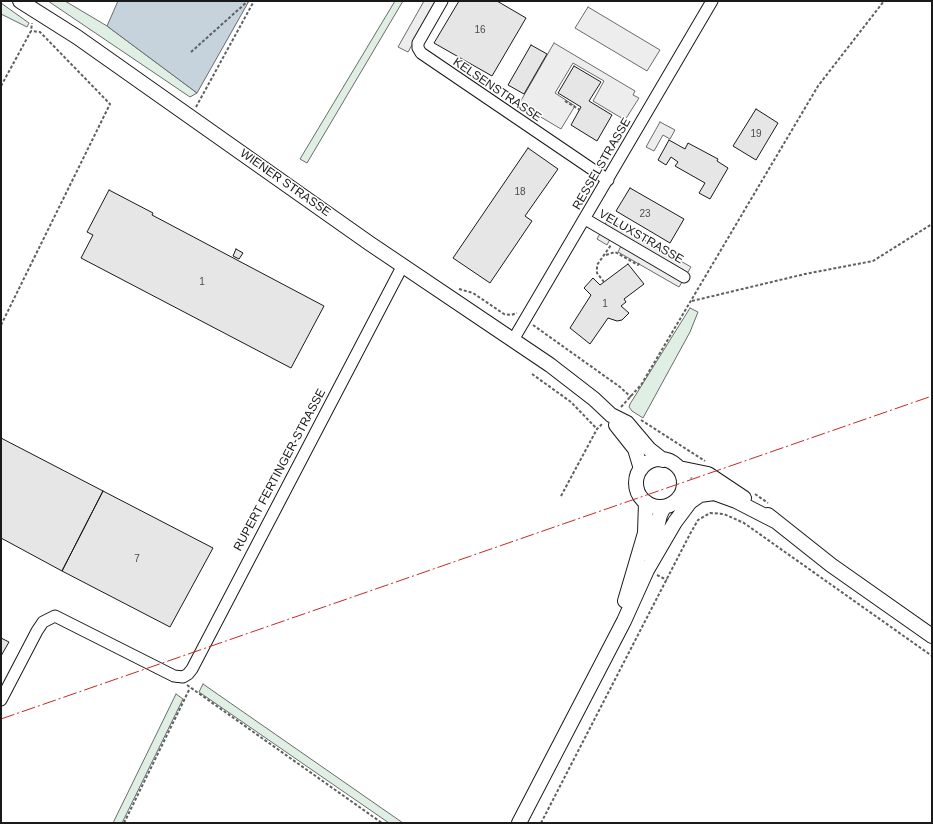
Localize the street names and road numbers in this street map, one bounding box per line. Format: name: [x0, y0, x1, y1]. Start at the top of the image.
street label: KELSENSTRASSE: [450, 55, 544, 125]
street label: RESSELSTRASSE: [570, 116, 634, 212]
street label: WIENER STRASSE: [237, 146, 333, 220]
street label: VELUXSTRASSE: [596, 207, 686, 267]
street label: RUPERT FERTINGER-STRASSE: [231, 386, 329, 554]

